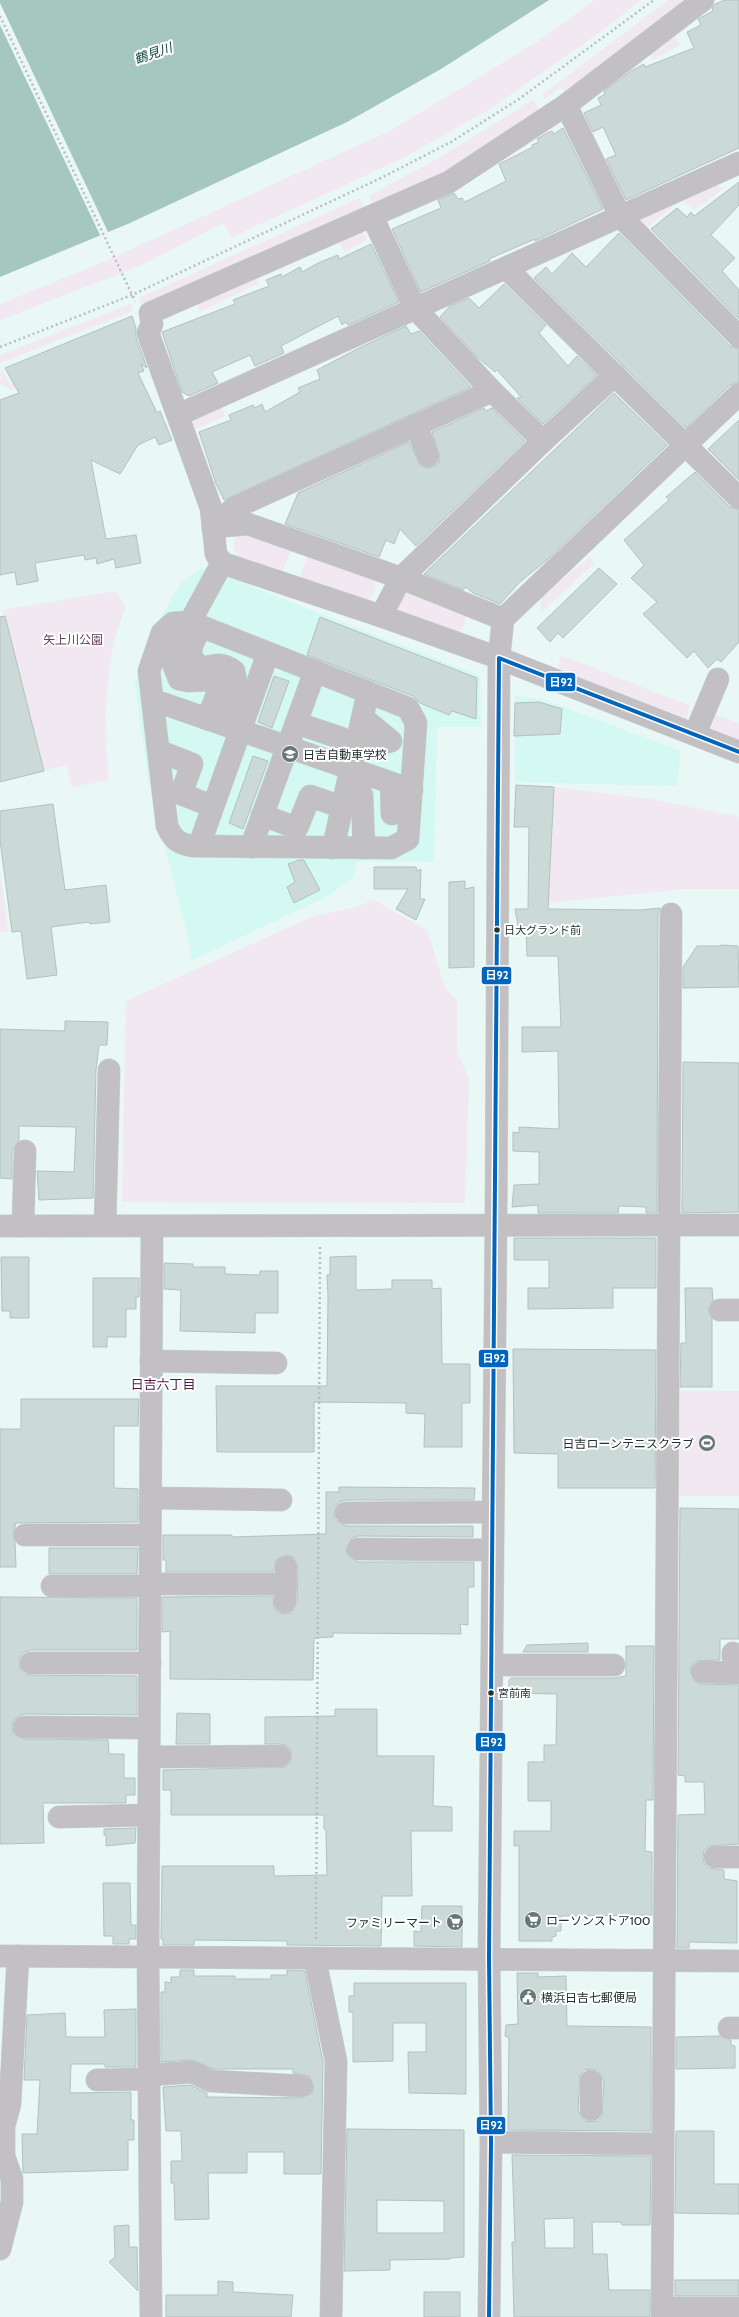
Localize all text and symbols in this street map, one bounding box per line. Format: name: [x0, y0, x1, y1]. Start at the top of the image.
water label: 鶴見川: [132, 38, 176, 67]
park label: 矢上川公園: [43, 632, 103, 647]
line badge: 日92: [545, 672, 576, 692]
text: 日92: [549, 675, 573, 689]
school or university icon: 日吉自動車学校: [280, 744, 300, 764]
place label: 日吉自動車学校: [303, 747, 387, 762]
place label: 日大グランド前: [504, 923, 581, 937]
marker: 日大グランド前: [492, 925, 502, 935]
line badge: 日92: [481, 966, 512, 985]
text: 日92: [485, 968, 509, 982]
line badge: 日92: [478, 1349, 509, 1368]
text: 日92: [482, 1351, 506, 1365]
district label: 日吉六丁目: [130, 1376, 196, 1392]
sports icon: 日吉ローンテニスクラブ: [697, 1433, 717, 1453]
place label: 日吉ローンテニスクラブ: [563, 1436, 694, 1451]
place label: 宮前南: [498, 1686, 531, 1700]
marker: 宮前南: [486, 1688, 496, 1698]
line badge: 日92: [475, 1732, 506, 1752]
text: 日92: [479, 1735, 503, 1749]
supermarket icon: ローソンストア100: [523, 1910, 543, 1930]
supermarket icon: ファミリーマート: [445, 1912, 465, 1932]
place label: ローソンストア100: [546, 1913, 650, 1928]
place label: ファミリーマート: [346, 1915, 442, 1930]
public building icon: 横浜日吉七郵便局: [518, 1987, 538, 2007]
place label: 横浜日吉七郵便局: [541, 1990, 637, 2005]
line badge: 日92: [476, 2116, 506, 2135]
text: 日92: [479, 2118, 503, 2132]

